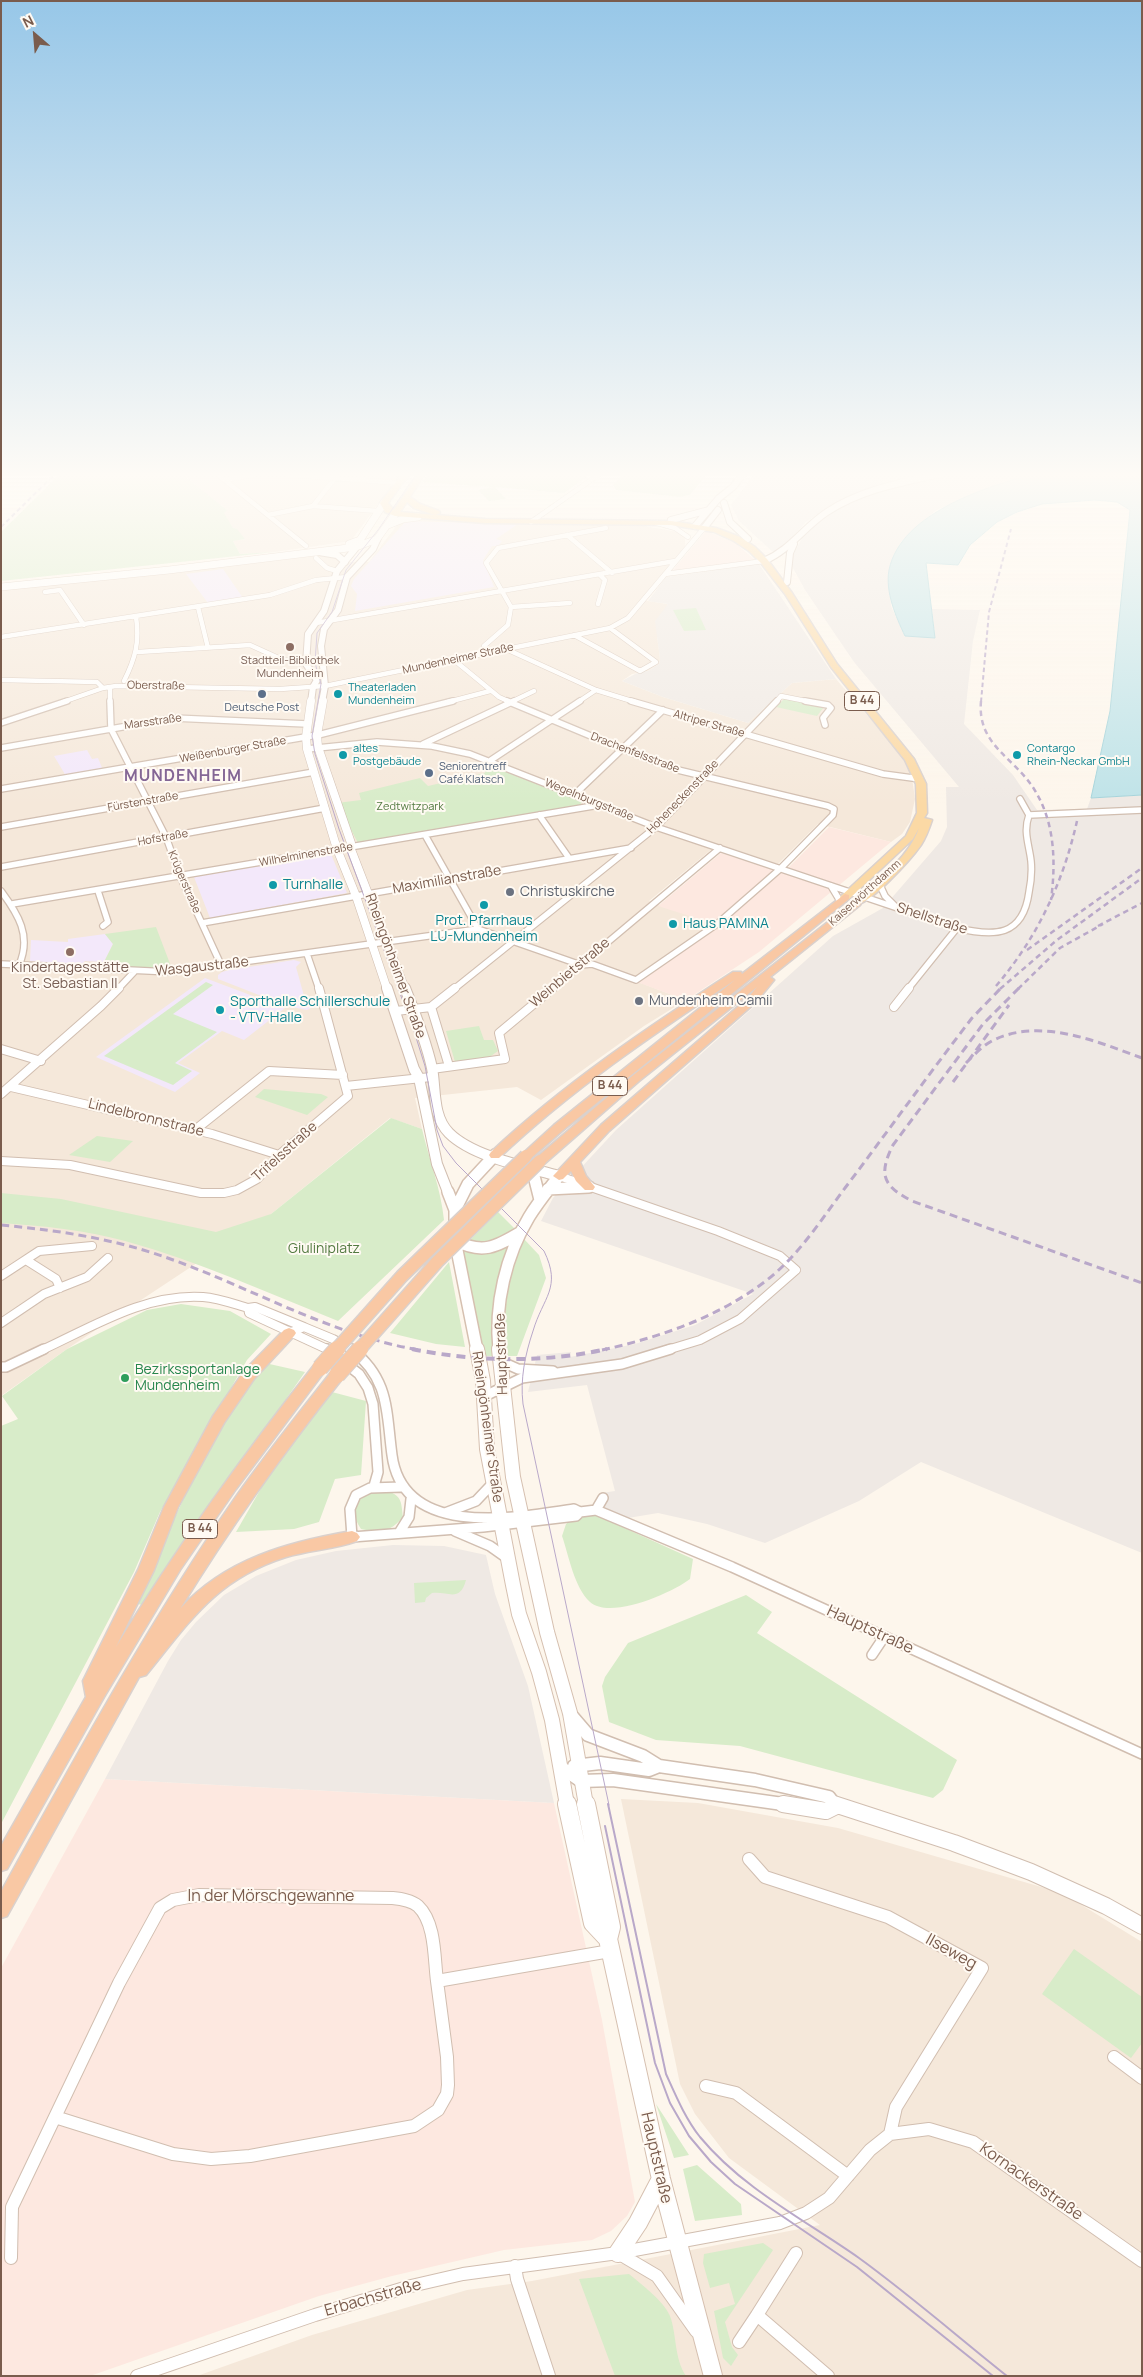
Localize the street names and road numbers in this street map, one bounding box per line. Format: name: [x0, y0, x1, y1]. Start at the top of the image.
street label: Mundenheimer Straße: [401, 641, 515, 677]
street label: Oberstraße: [127, 679, 185, 693]
road number: B 44: [844, 691, 880, 710]
street label: Altriper Straße: [672, 708, 746, 740]
street label: Marsstraße: [123, 711, 183, 733]
street label: Drachenfelsstraße: [589, 730, 681, 776]
street label: Weißenburger Straße: [179, 734, 287, 766]
street label: Hoheneckenstraße: [645, 758, 721, 836]
street label: Wegelnburgstraße: [543, 776, 635, 824]
street label: Fürstenstraße: [107, 789, 179, 815]
street label: Hofstraße: [137, 827, 189, 849]
street label: Wilhelminenstraße: [258, 840, 354, 870]
street label: Krügerstraße: [165, 849, 203, 915]
street label: Kaiserwörthdamm: [826, 857, 904, 929]
street label: Maximilianstraße: [391, 862, 503, 898]
street label: Rheingönheimer Straße: [361, 891, 429, 1041]
street label: Shellstraße: [894, 900, 970, 938]
street label: Weinbietstraße: [527, 935, 613, 1011]
street label: Wasgaustraße: [154, 954, 250, 980]
road number: B 44: [592, 1076, 628, 1096]
street label: Lindelbronnstraße: [86, 1096, 206, 1140]
street label: Trifelsstraße: [249, 1118, 321, 1186]
street label: Hauptstraße: [492, 1313, 512, 1395]
street label: Rheingönheimer Straße: [468, 1350, 506, 1504]
road number: B 44: [182, 1520, 218, 1538]
street label: Hauptstraße: [824, 1602, 916, 1658]
street label: In der Mörschgewanne: [188, 1887, 354, 1907]
street label: Ilseweg: [922, 1930, 980, 1974]
street label: Hauptstraße: [636, 2110, 676, 2206]
street label: Kornackerstraße: [976, 2139, 1086, 2225]
street label: Erbachstraße: [322, 2275, 424, 2321]

